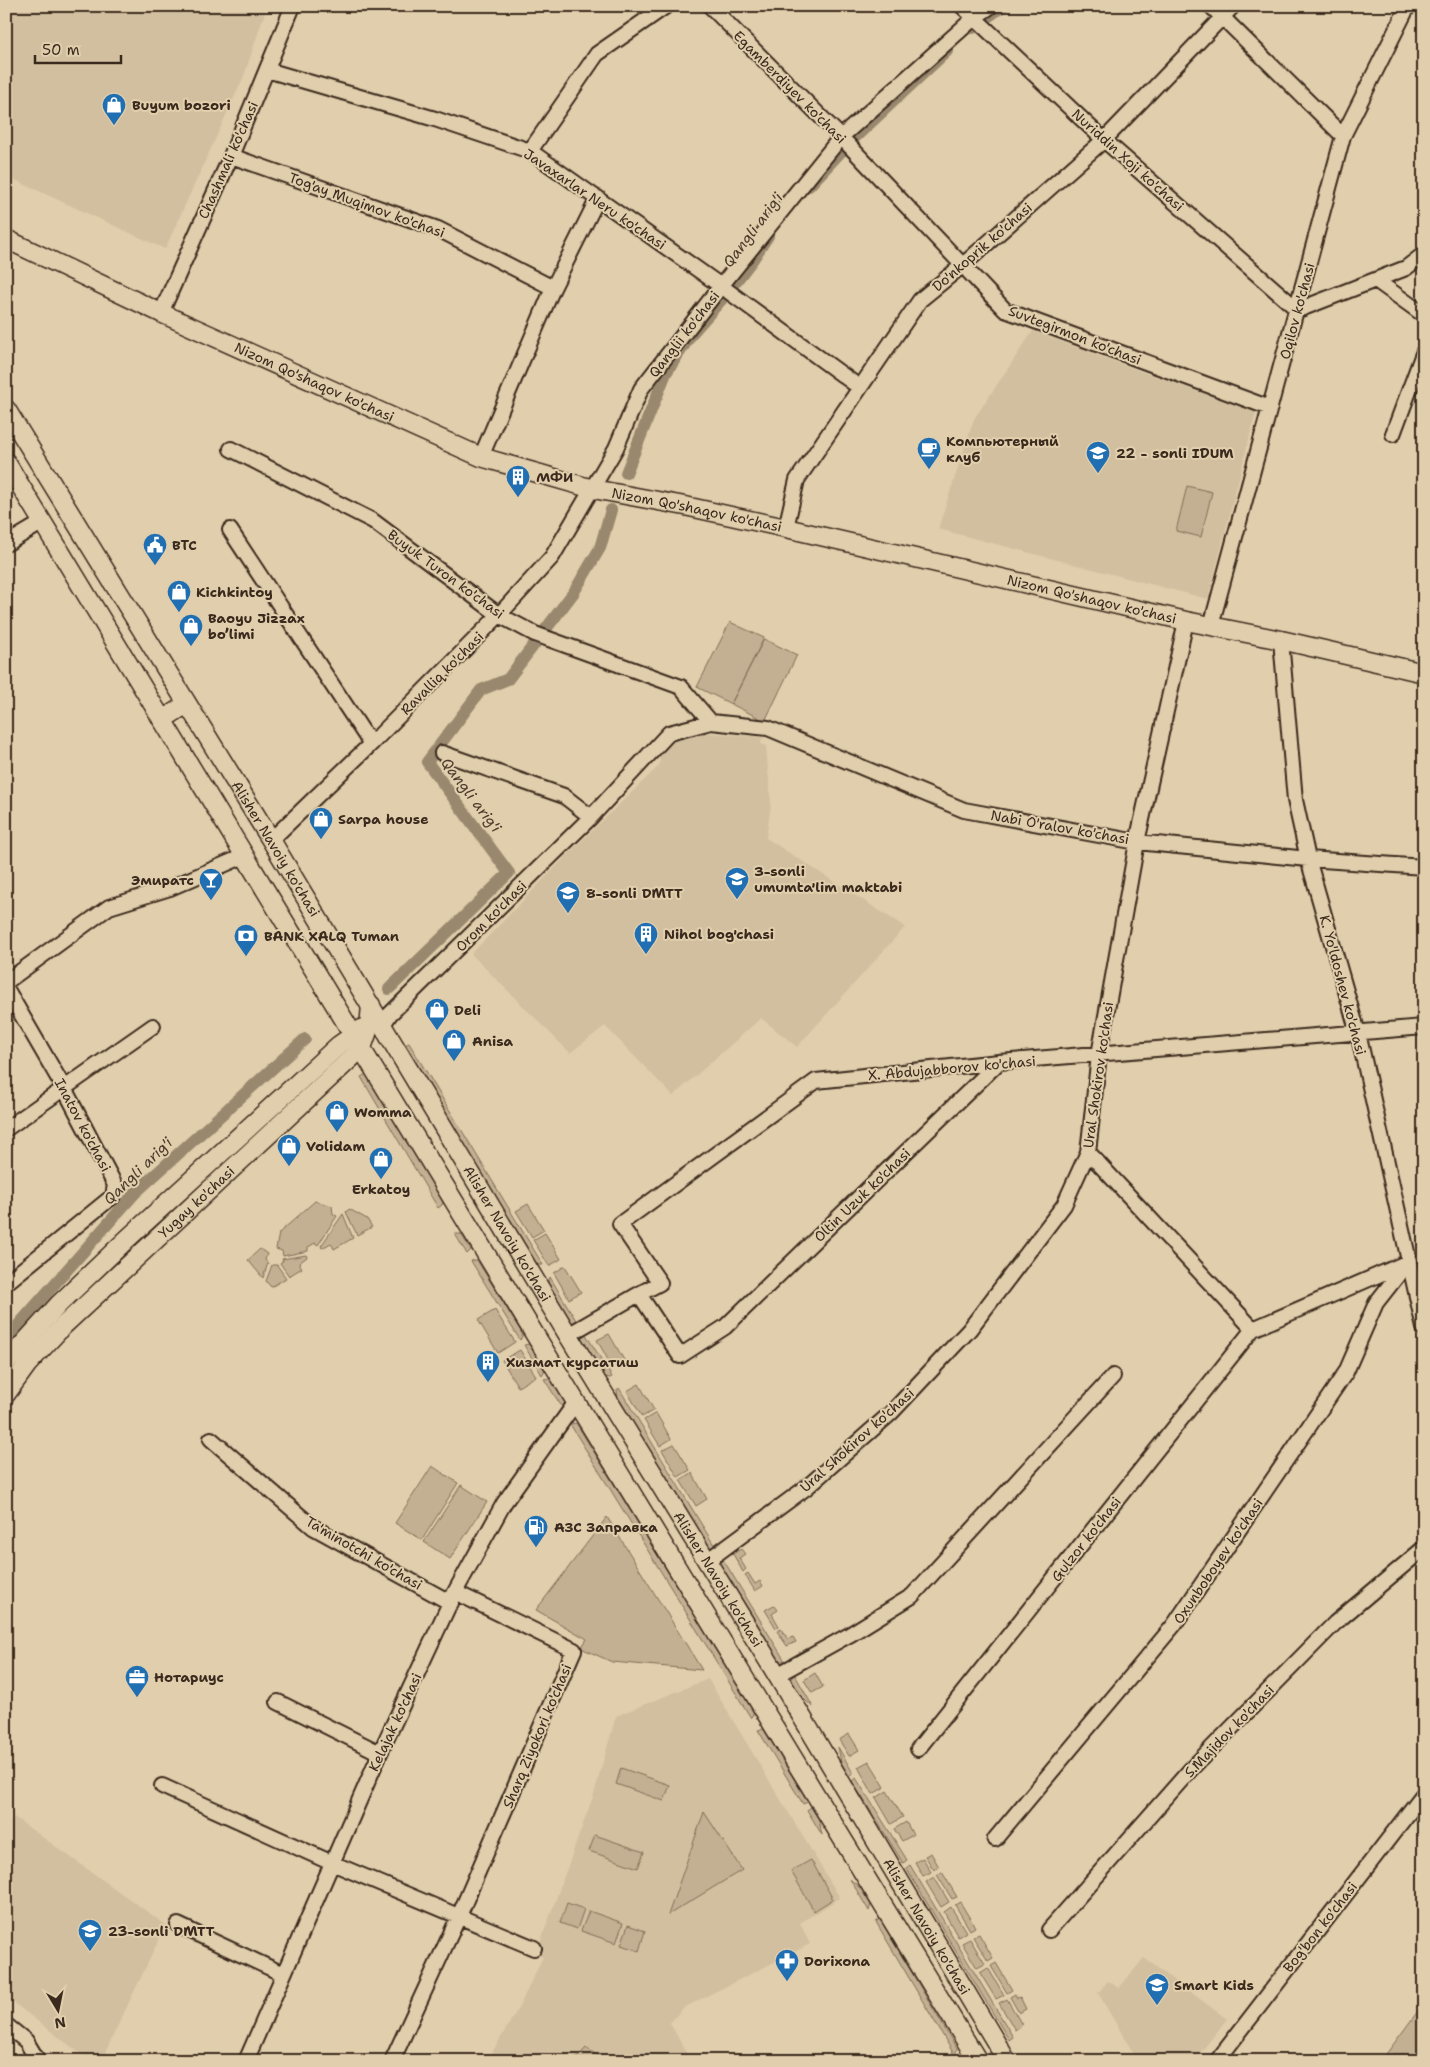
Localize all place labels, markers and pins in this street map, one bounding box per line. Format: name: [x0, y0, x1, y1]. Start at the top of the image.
shop icon: Buyum bozori: [101, 92, 127, 126]
place label: Buyum bozori: [132, 96, 231, 114]
place label: Компьютерный клуб: [946, 432, 1059, 466]
cafe icon: Компьютерный клуб: [916, 436, 942, 470]
school or university icon: 22 - sonli IDUM: [1085, 440, 1111, 474]
place label: 22 - sonli IDUM: [1116, 444, 1234, 462]
building icon: МФИ: [505, 464, 531, 498]
place label: МФИ: [536, 468, 573, 486]
public building icon: BTC: [142, 532, 168, 566]
place label: BTC: [172, 536, 197, 554]
shop icon: Kichkintoy: [166, 579, 192, 613]
place label: Kichkintoy: [196, 583, 273, 601]
place label: Baoyu Jizzax bo’limi: [208, 609, 305, 643]
shop icon: Baoyu Jizzax bo’limi: [178, 613, 204, 647]
shop icon: Sarpa house: [308, 806, 334, 840]
place label: Sarpa house: [338, 810, 429, 828]
place label: 3-sonli umumta'lim maktabi: [754, 862, 902, 896]
school or university icon: 3-sonli umumta'lim maktabi: [724, 866, 750, 900]
bar icon: Эмиратс: [198, 867, 224, 901]
place label: Эмиратс: [131, 871, 194, 889]
school or university icon: 8-sonli DMTT: [555, 880, 581, 914]
place label: 8-sonli DMTT: [586, 884, 683, 902]
building icon: Nihol bog'chasi: [633, 921, 659, 955]
bank icon: BANK XALQ Tuman: [233, 923, 259, 957]
place label: Nihol bog'chasi: [664, 925, 774, 943]
place label: BANK XALQ Tuman: [264, 927, 399, 945]
shop icon: Deli: [424, 997, 450, 1031]
place label: Deli: [454, 1001, 481, 1019]
shop icon: Anisa: [441, 1028, 467, 1062]
place label: Anisa: [472, 1032, 513, 1050]
shop icon: Womma: [324, 1099, 350, 1133]
place label: Womma: [354, 1103, 412, 1121]
shop icon: Volidam: [276, 1133, 302, 1167]
place label: Volidam: [306, 1137, 365, 1155]
shop icon: Erkatoy: [368, 1146, 394, 1180]
place label: Erkatoy: [352, 1180, 410, 1198]
building icon: Хизмат курсатиш: [475, 1349, 501, 1383]
place label: Хизмат курсатиш: [506, 1353, 639, 1371]
fuel station icon: АЗС Заправка: [523, 1514, 549, 1548]
place label: АЗС Заправка: [554, 1518, 658, 1536]
office icon: Нотариус: [124, 1664, 150, 1698]
place label: Нотариус: [154, 1668, 224, 1686]
school or university icon: 23-sonli DMTT: [77, 1918, 103, 1952]
place label: 23-sonli DMTT: [108, 1922, 215, 1940]
pharmacy icon: Dorixona: [774, 1948, 800, 1982]
place label: Dorixona: [804, 1952, 871, 1970]
school or university icon: Smart Kids: [1144, 1972, 1170, 2006]
place label: Smart Kids: [1174, 1976, 1254, 1994]

